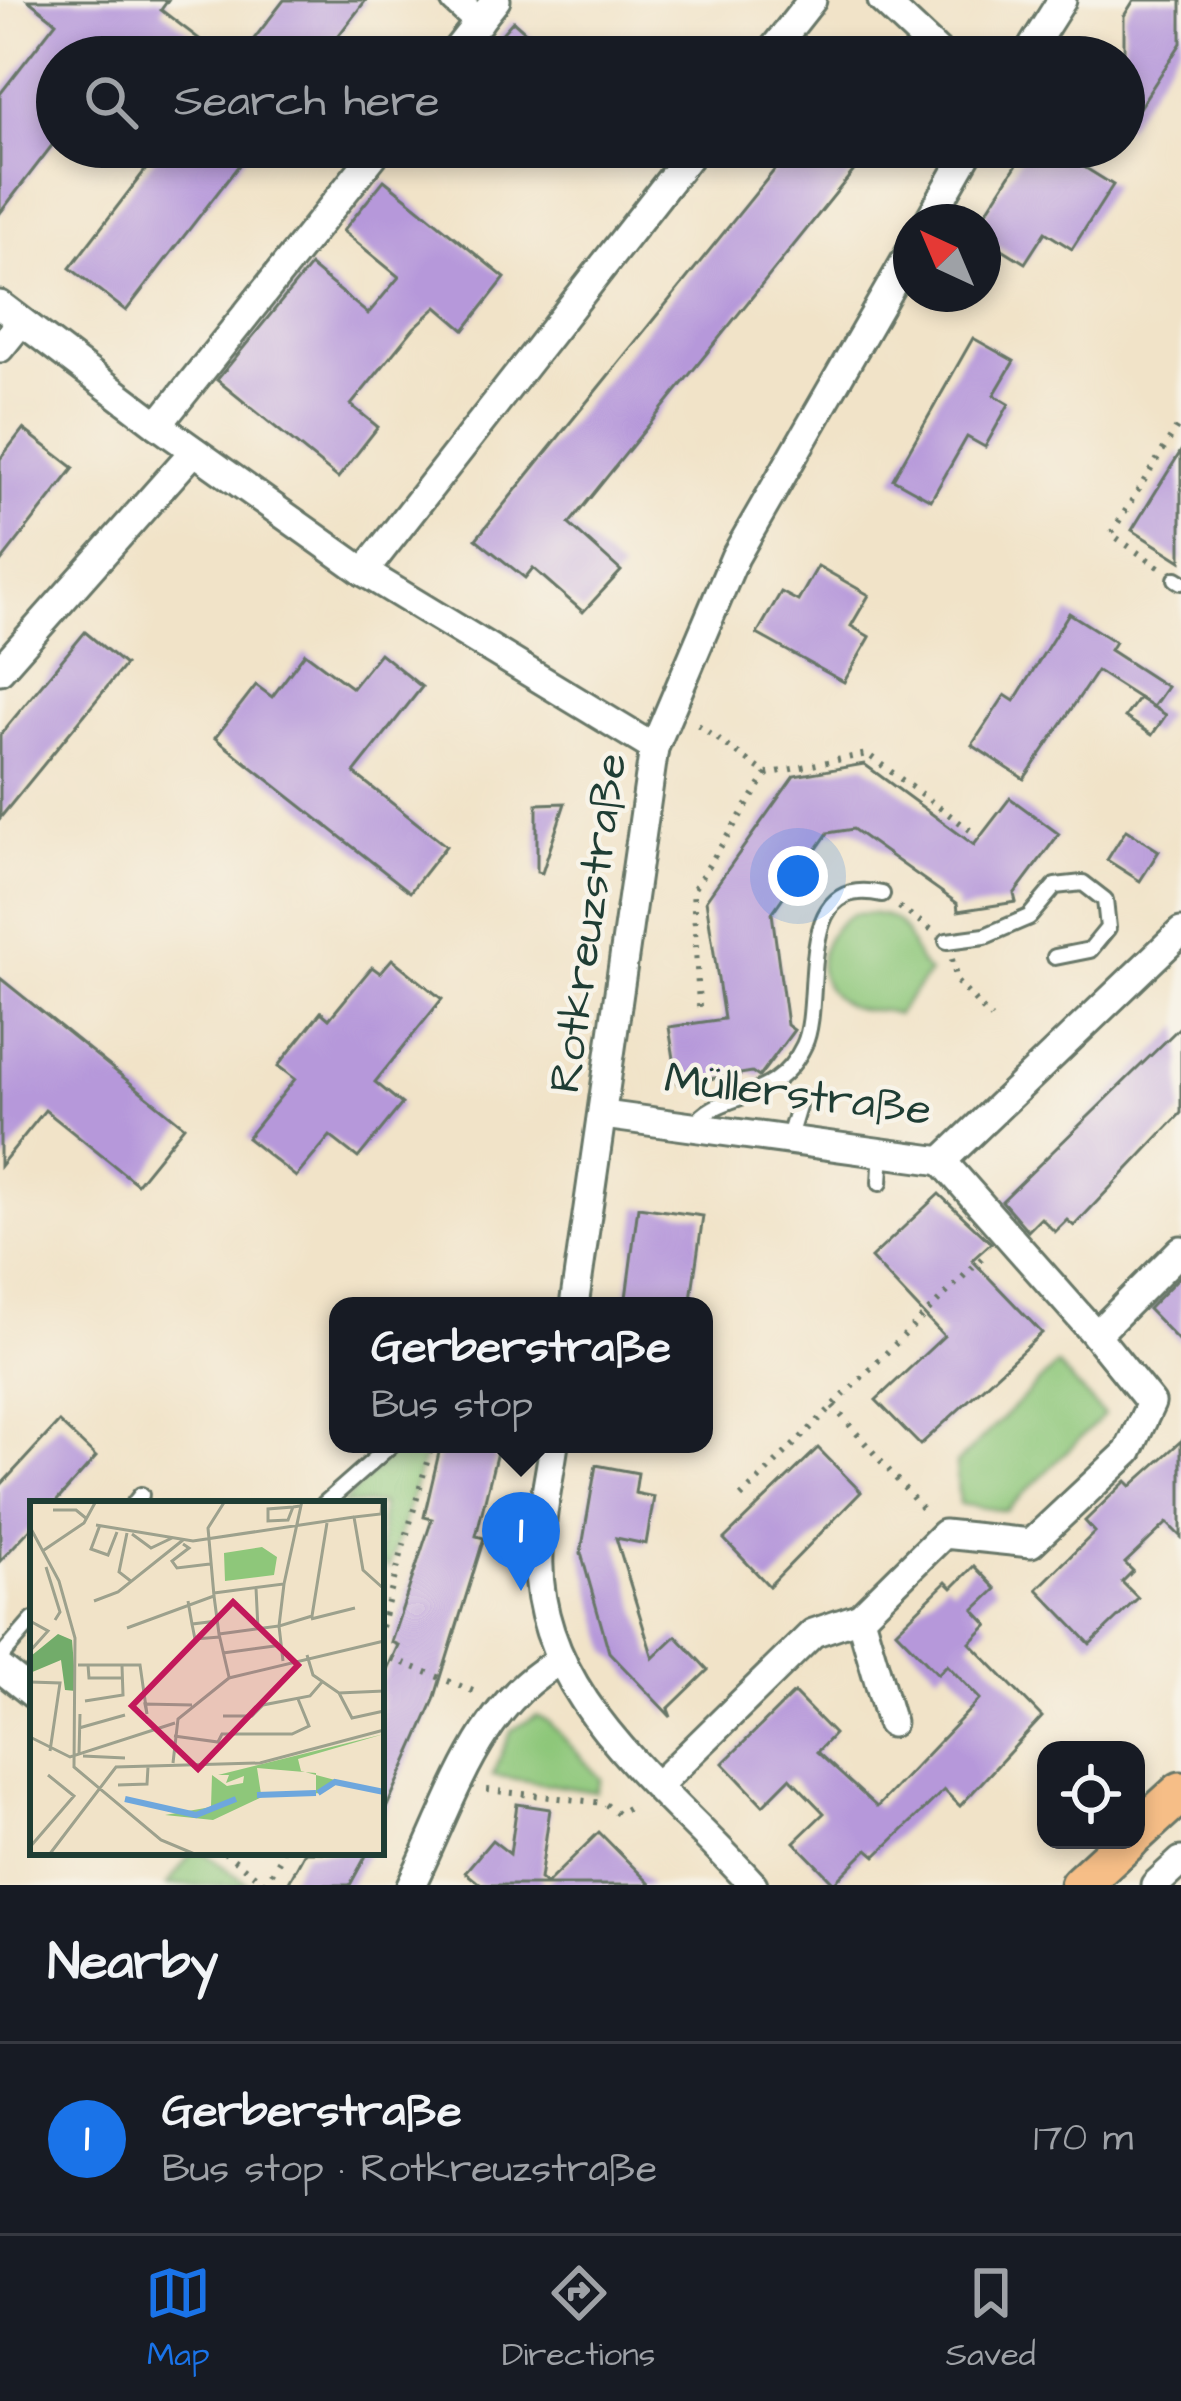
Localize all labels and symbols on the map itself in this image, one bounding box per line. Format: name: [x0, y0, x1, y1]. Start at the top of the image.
north arrow: [893, 204, 1001, 312]
street label: Rotkreuzstraße: [534, 749, 644, 1097]
your location: [768, 846, 828, 906]
street label: Müllerstraße: [661, 1048, 935, 1142]
pin: 1: [482, 1492, 560, 1591]
inset map: [30, 1501, 384, 1855]

